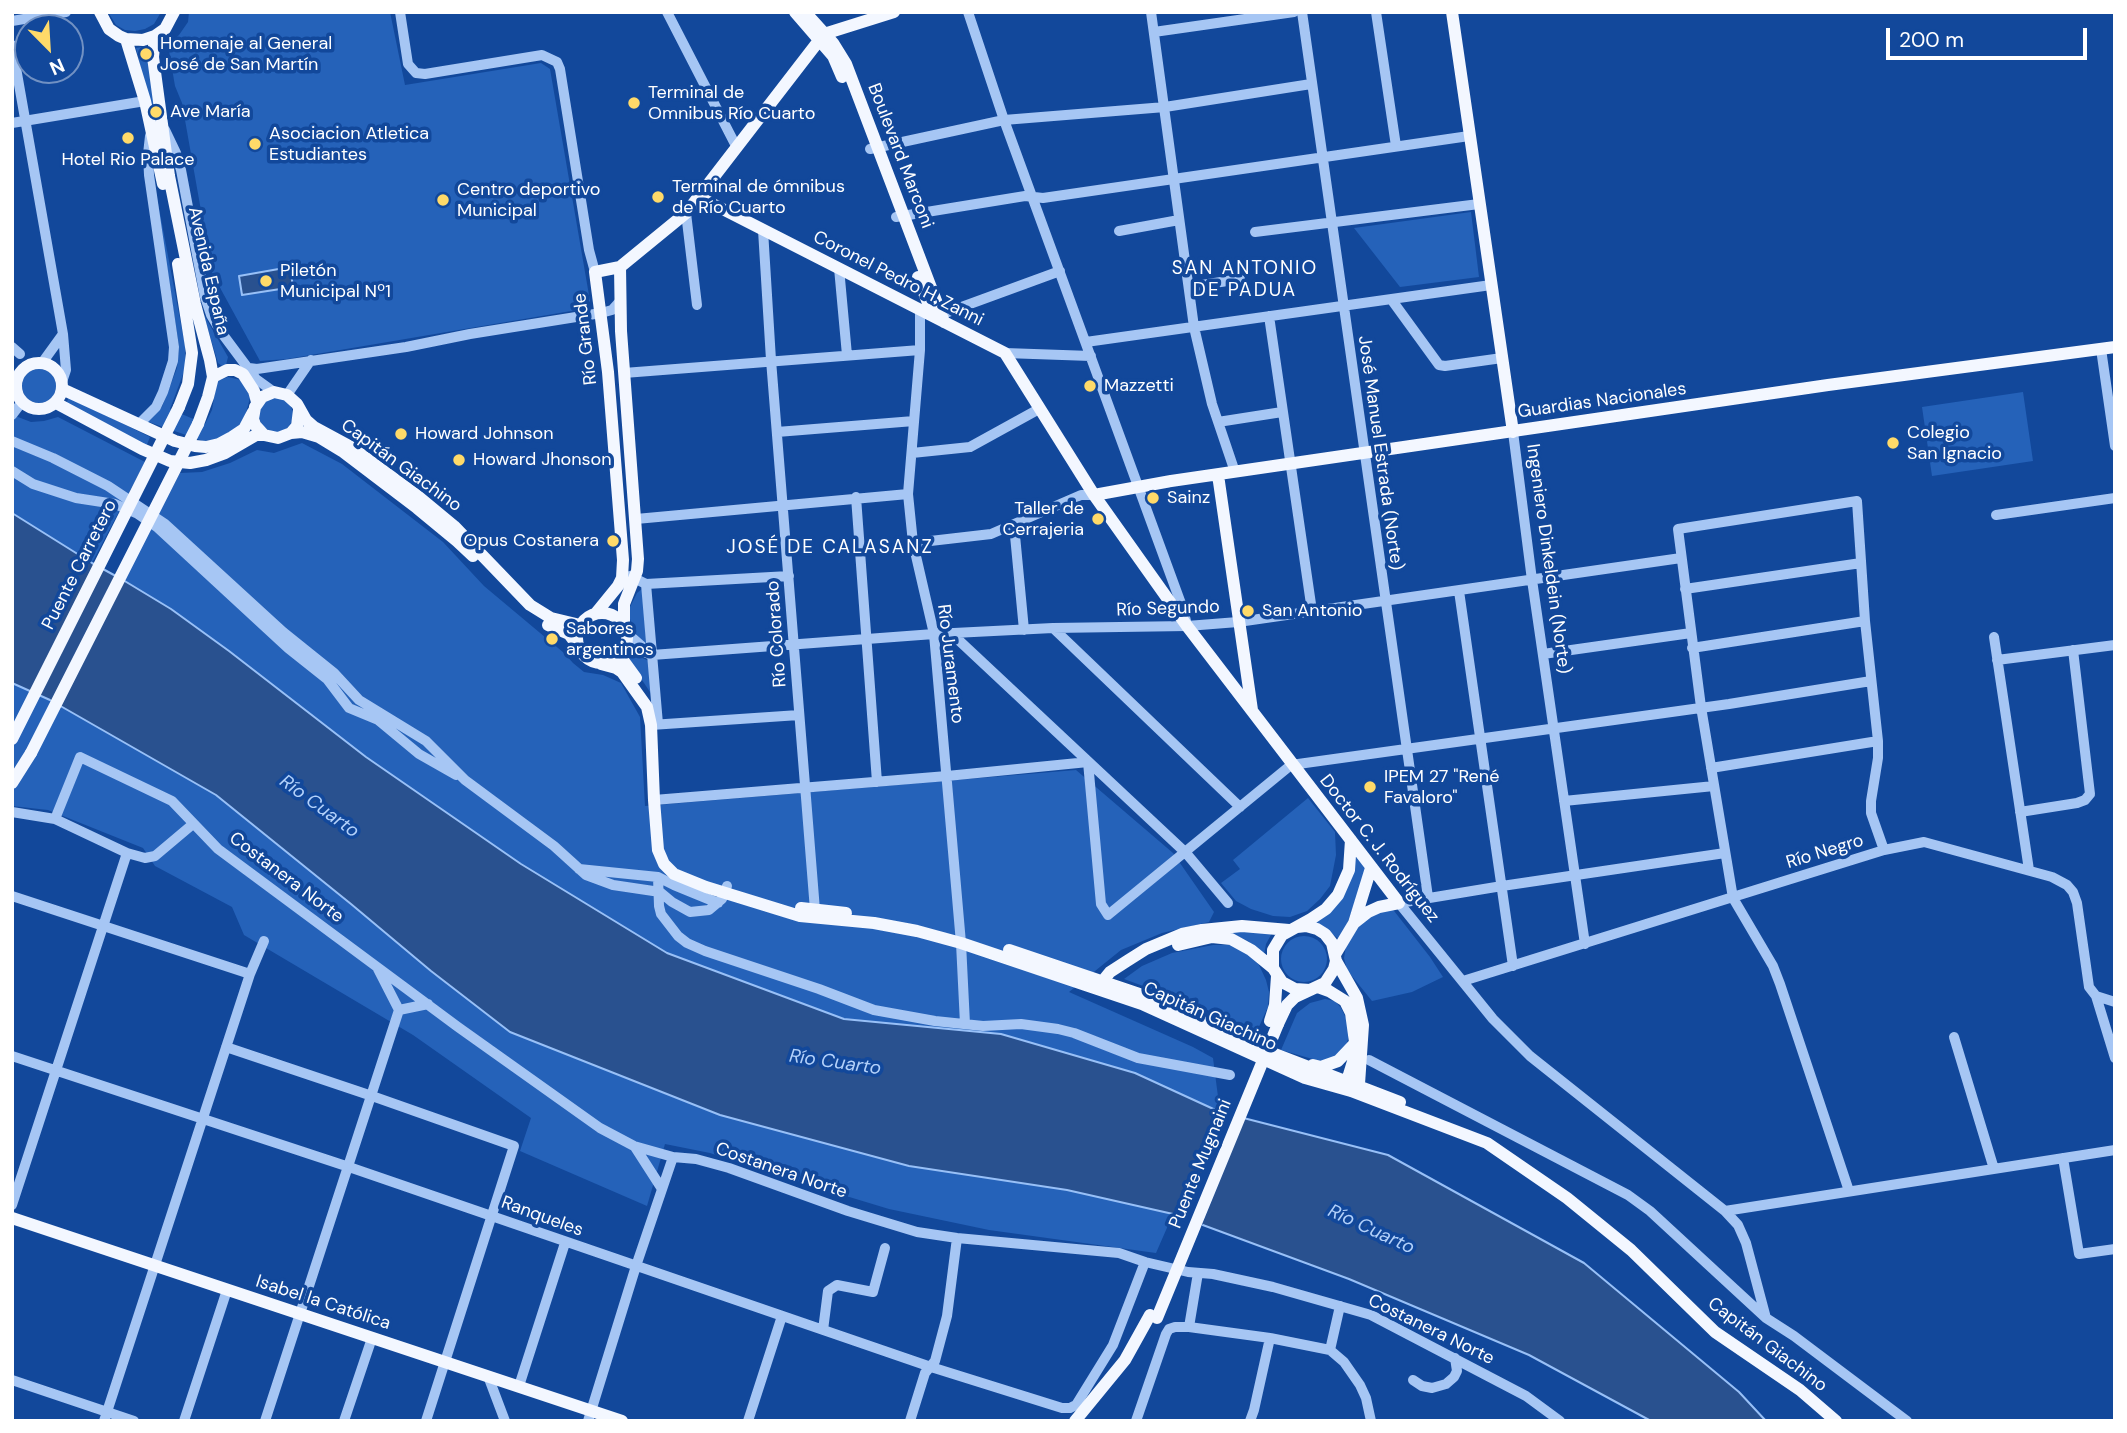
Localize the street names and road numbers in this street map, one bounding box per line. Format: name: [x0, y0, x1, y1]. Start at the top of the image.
street label: Boulevard Marconi: [862, 80, 938, 232]
street label: Avenida España: [183, 205, 233, 337]
street label: Coronel Pedro H. Zanni: [809, 227, 987, 331]
street label: Río Grande: [570, 292, 602, 386]
street label: José Manuel Estrada (Norte): [1353, 334, 1407, 572]
street label: Guardias Nacionales: [1516, 378, 1688, 424]
street label: Capitán Giachino: [336, 415, 466, 517]
street label: Ingeniero Dinkeldein (Norte): [1521, 443, 1575, 675]
street label: Puente Carretero: [38, 497, 122, 633]
street label: Río Colorado: [762, 580, 792, 688]
street label: Río Segundo: [1116, 596, 1220, 622]
street label: Río Juramento: [932, 603, 968, 725]
street label: Doctor C. J. Rodríguez: [1314, 771, 1444, 927]
street label: Costanera Norte: [225, 828, 347, 928]
street label: Río Negro: [1784, 830, 1866, 874]
street label: Capitán Giachino: [1140, 978, 1280, 1056]
street label: Puente Mugnaini: [1165, 1096, 1237, 1232]
street label: Costanera Norte: [712, 1138, 850, 1204]
street label: Ranqueles: [498, 1192, 586, 1242]
street label: Isabel la Católica: [253, 1271, 393, 1335]
street label: Costanera Norte: [1364, 1290, 1498, 1370]
street label: Capitán Giachino: [1703, 1293, 1831, 1397]

